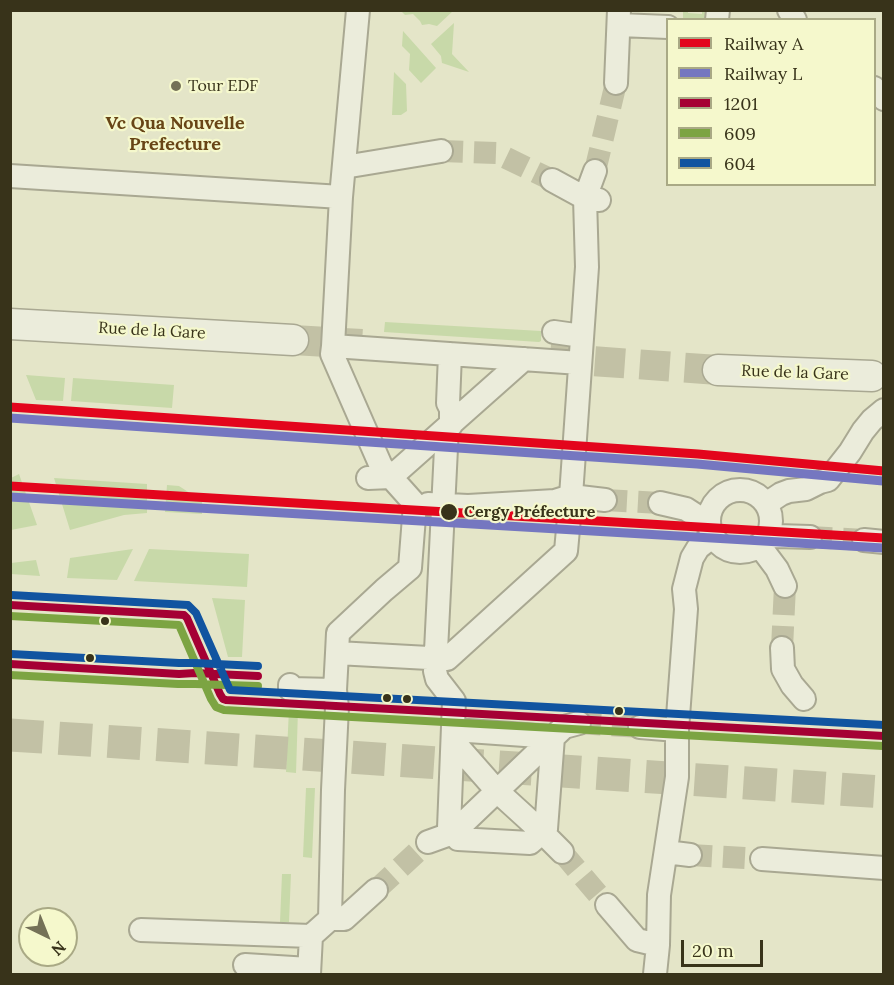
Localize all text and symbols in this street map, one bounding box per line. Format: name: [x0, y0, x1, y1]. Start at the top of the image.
legend: [666, 18, 876, 186]
text: Railway A: [724, 32, 803, 55]
text: Railway L: [724, 62, 802, 85]
place label: Tour EDF: [188, 76, 258, 96]
marker: Tour EDF: [169, 79, 183, 93]
text: 1201: [724, 92, 758, 115]
district label: Vc Qua Nouvelle Prefecture: [105, 113, 245, 156]
text: 609: [724, 122, 756, 145]
text: 604: [724, 152, 755, 175]
street label: Rue de la Gare: [98, 319, 206, 343]
street label: Rue de la Gare: [741, 362, 849, 384]
marker: Cergy Préfecture: [439, 502, 459, 522]
place label: Cergy Préfecture: [464, 502, 595, 522]
unlabelled marker: [99, 615, 111, 627]
unlabelled marker: [84, 652, 96, 664]
unlabelled marker: [381, 692, 393, 704]
unlabelled marker: [401, 693, 413, 705]
unlabelled marker: [613, 705, 625, 717]
north arrow: [18, 907, 78, 967]
scale bar: [684, 928, 766, 966]
text: N: [48, 937, 70, 960]
text: 20 m: [692, 939, 734, 962]

